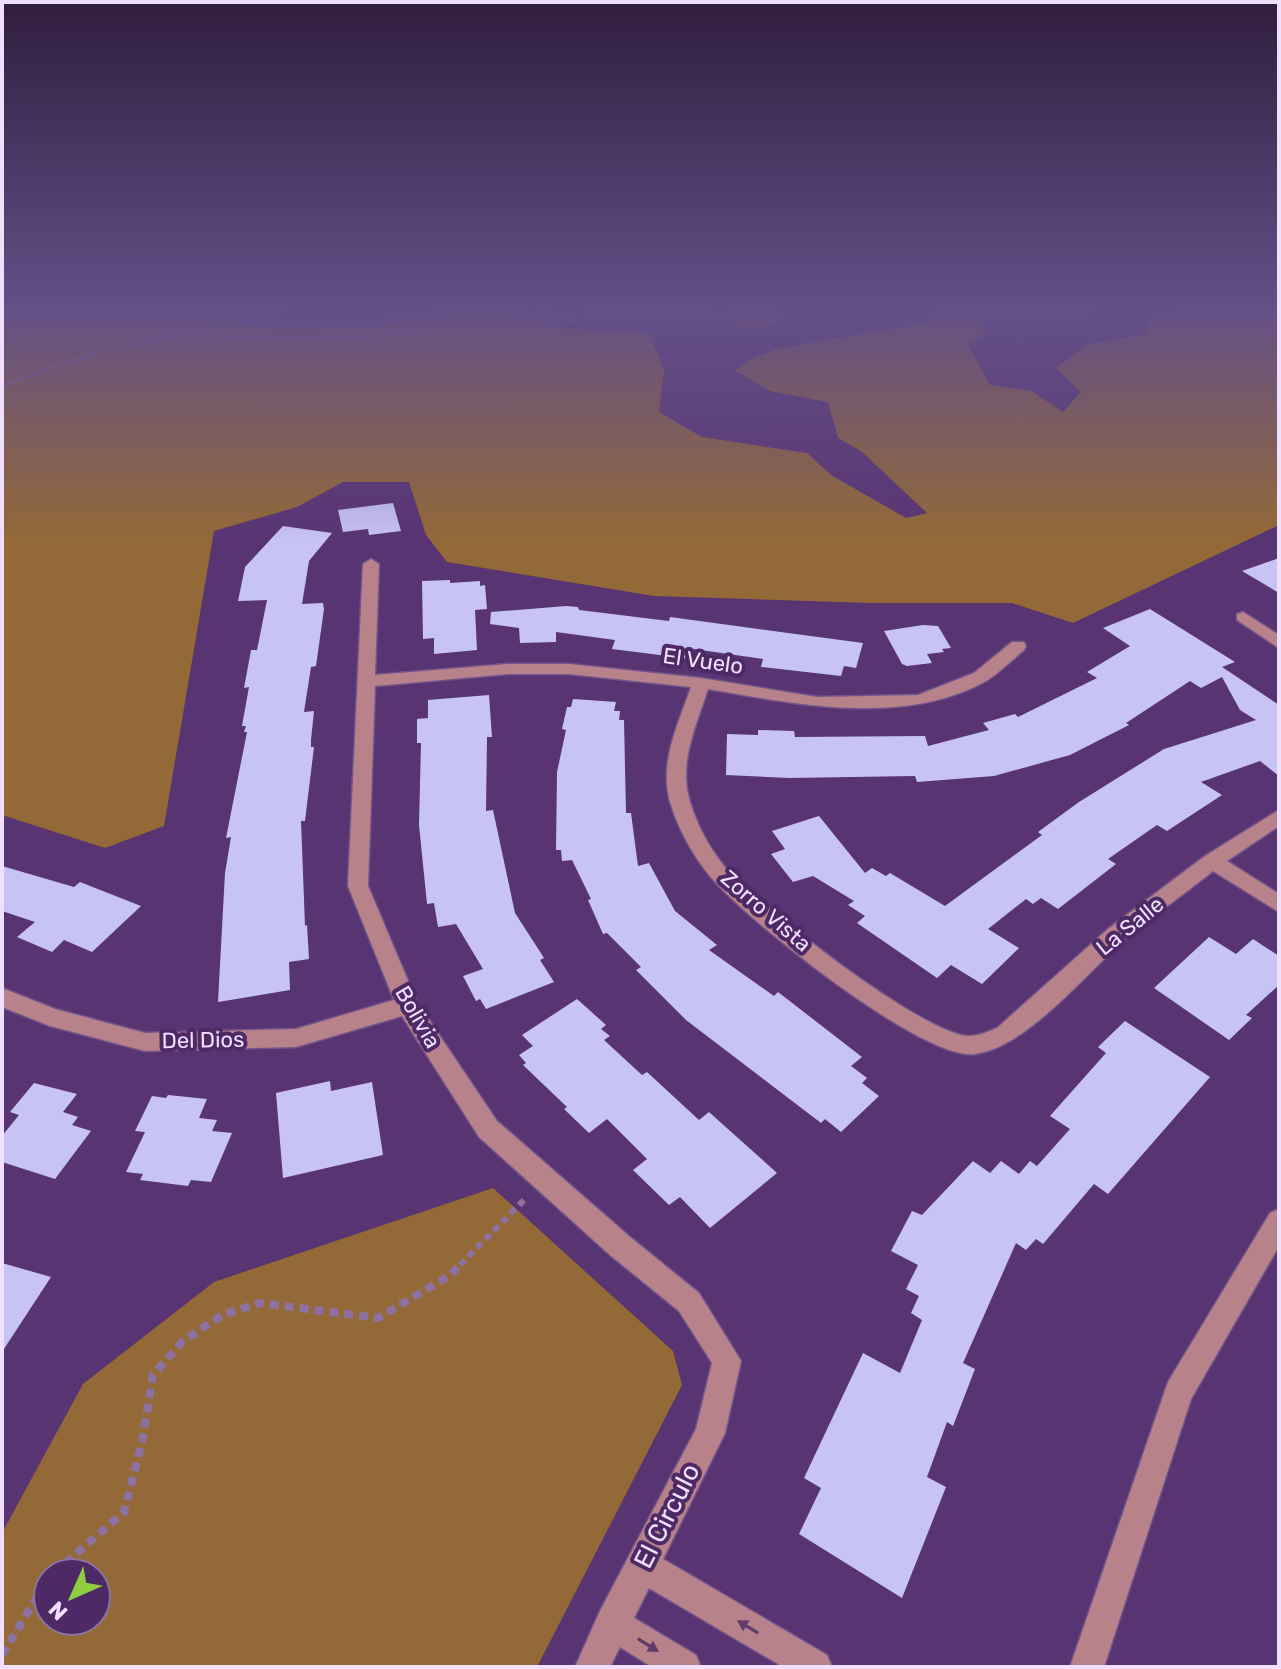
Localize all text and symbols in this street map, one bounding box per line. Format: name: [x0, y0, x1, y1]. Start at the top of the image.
street label: El Vuelo: [661, 642, 745, 680]
street label: Zorro Vista: [715, 864, 817, 958]
street label: La Salle: [1091, 891, 1169, 961]
street label: Bolivia: [389, 981, 447, 1053]
street label: Del Dios: [161, 1026, 245, 1054]
street label: El Circulo: [628, 1459, 706, 1573]
north arrow: [32, 1557, 112, 1637]
text: N: [43, 1596, 73, 1626]
one-way arrow: [737, 1620, 759, 1634]
one-way arrow: [637, 1638, 659, 1652]

